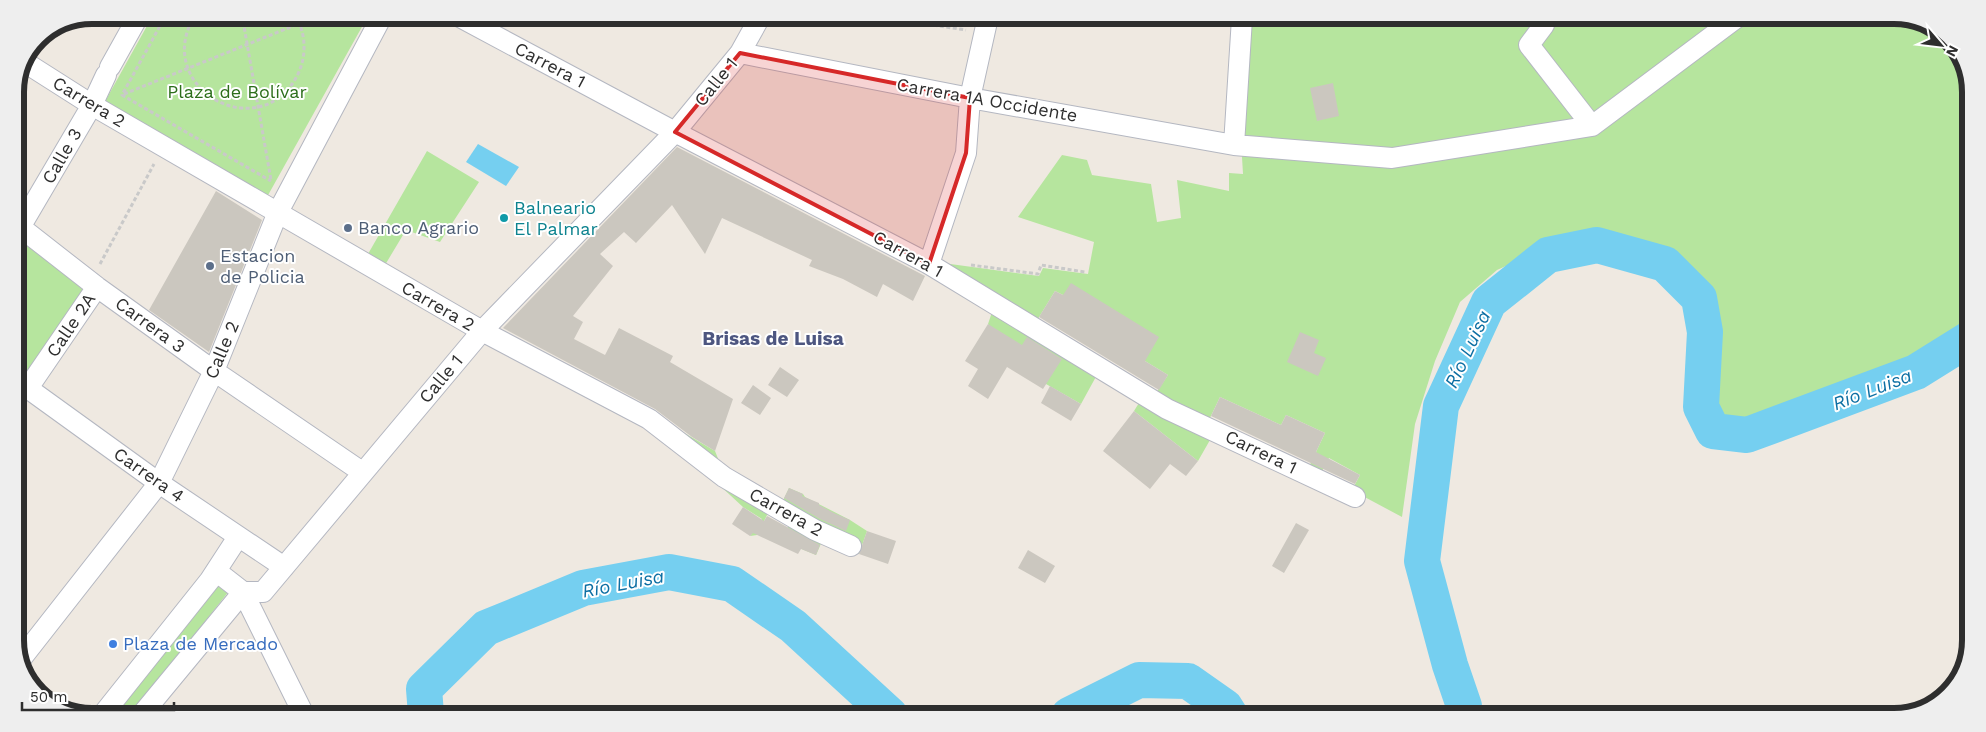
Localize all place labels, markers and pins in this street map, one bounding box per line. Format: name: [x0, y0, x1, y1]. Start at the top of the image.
place label: Balneario El Palmar: [514, 197, 598, 239]
marker: Balneario El Palmar: [498, 212, 510, 224]
place label: Banco Agrario: [358, 217, 479, 238]
marker: Banco Agrario: [342, 222, 354, 234]
place label: Estacion de Policia: [220, 245, 305, 287]
marker: Estacion de Policia: [204, 260, 216, 272]
place label: Plaza de Mercado: [123, 633, 278, 654]
marker: Plaza de Mercado: [107, 638, 119, 650]

